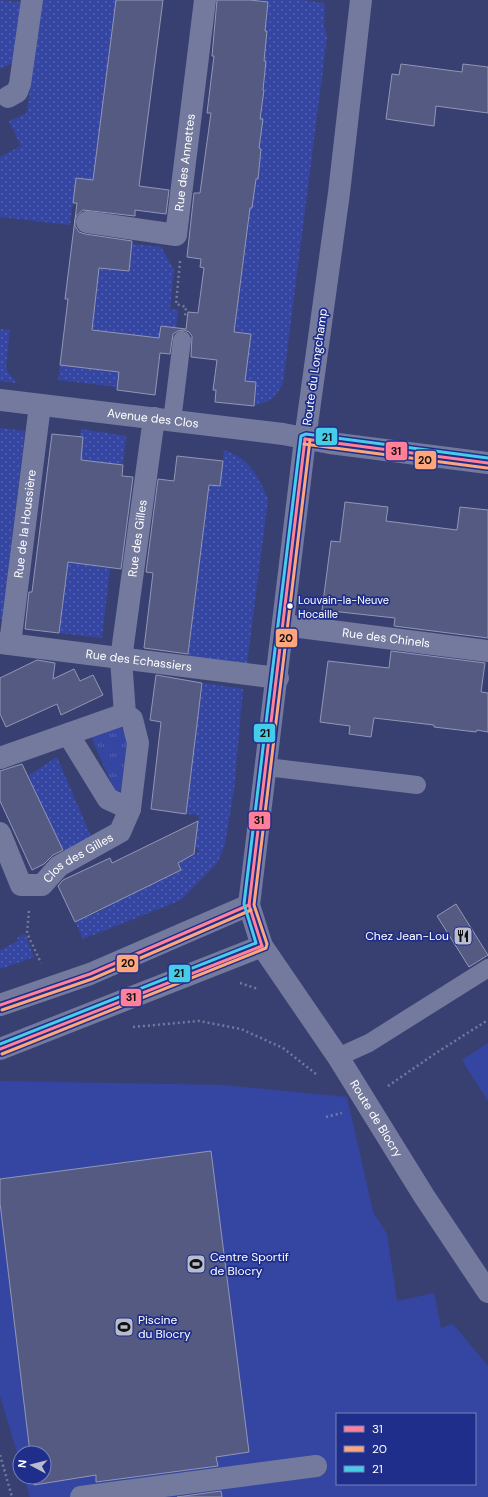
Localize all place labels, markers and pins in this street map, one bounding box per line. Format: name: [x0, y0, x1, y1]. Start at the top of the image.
place label: Louvain-la-Neuve Hocaille: [298, 593, 389, 621]
marker: Louvain-la-Neuve Hocaille: [285, 601, 295, 611]
restaurant icon: Chez Jean-Lou: [452, 925, 474, 947]
place label: Chez Jean-Lou: [365, 928, 449, 944]
place label: Centre Sportif de Blocry: [210, 1249, 289, 1279]
sports icon: Centre Sportif de Blocry: [185, 1253, 207, 1275]
place label: Piscine du Blocry: [138, 1312, 191, 1342]
sports icon: Piscine du Blocry: [113, 1316, 135, 1338]

